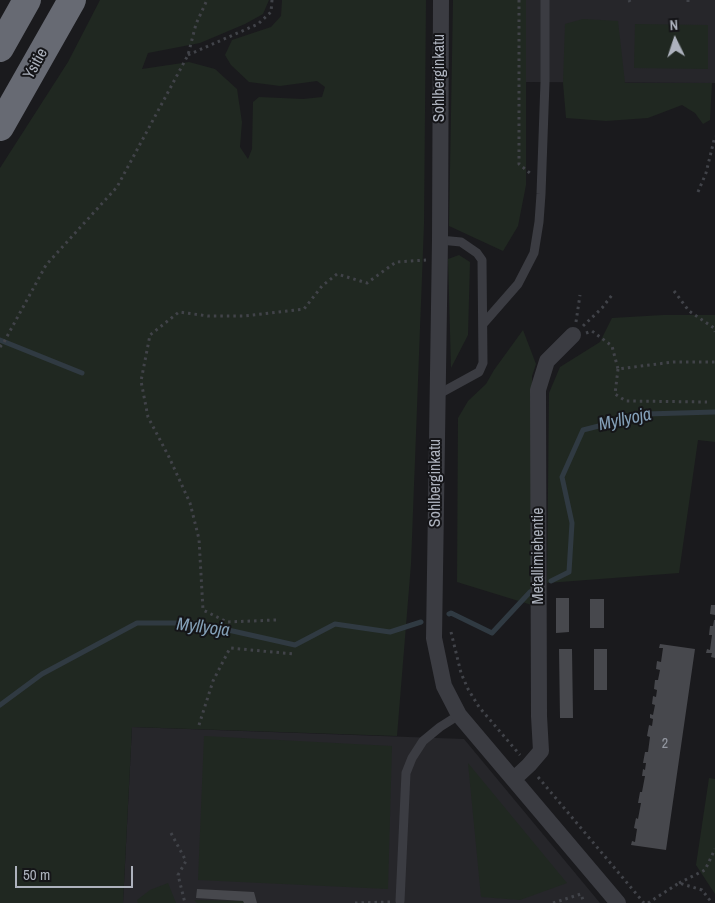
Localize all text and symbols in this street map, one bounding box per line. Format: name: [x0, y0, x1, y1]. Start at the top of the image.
north arrow: [650, 15, 700, 65]
text: N: [669, 16, 679, 34]
street label: Sohlberginkatu: [430, 34, 450, 122]
street label: Ysitie: [20, 45, 52, 83]
water label: Myllyoja: [597, 404, 653, 436]
street label: Sohlberginkatu: [426, 439, 446, 527]
street label: Metallimiehentie: [529, 508, 549, 604]
water label: Myllyoja: [175, 614, 231, 642]
house number: 2: [662, 736, 668, 752]
scale bar: [18, 856, 135, 888]
text: 50 m: [23, 864, 50, 885]

